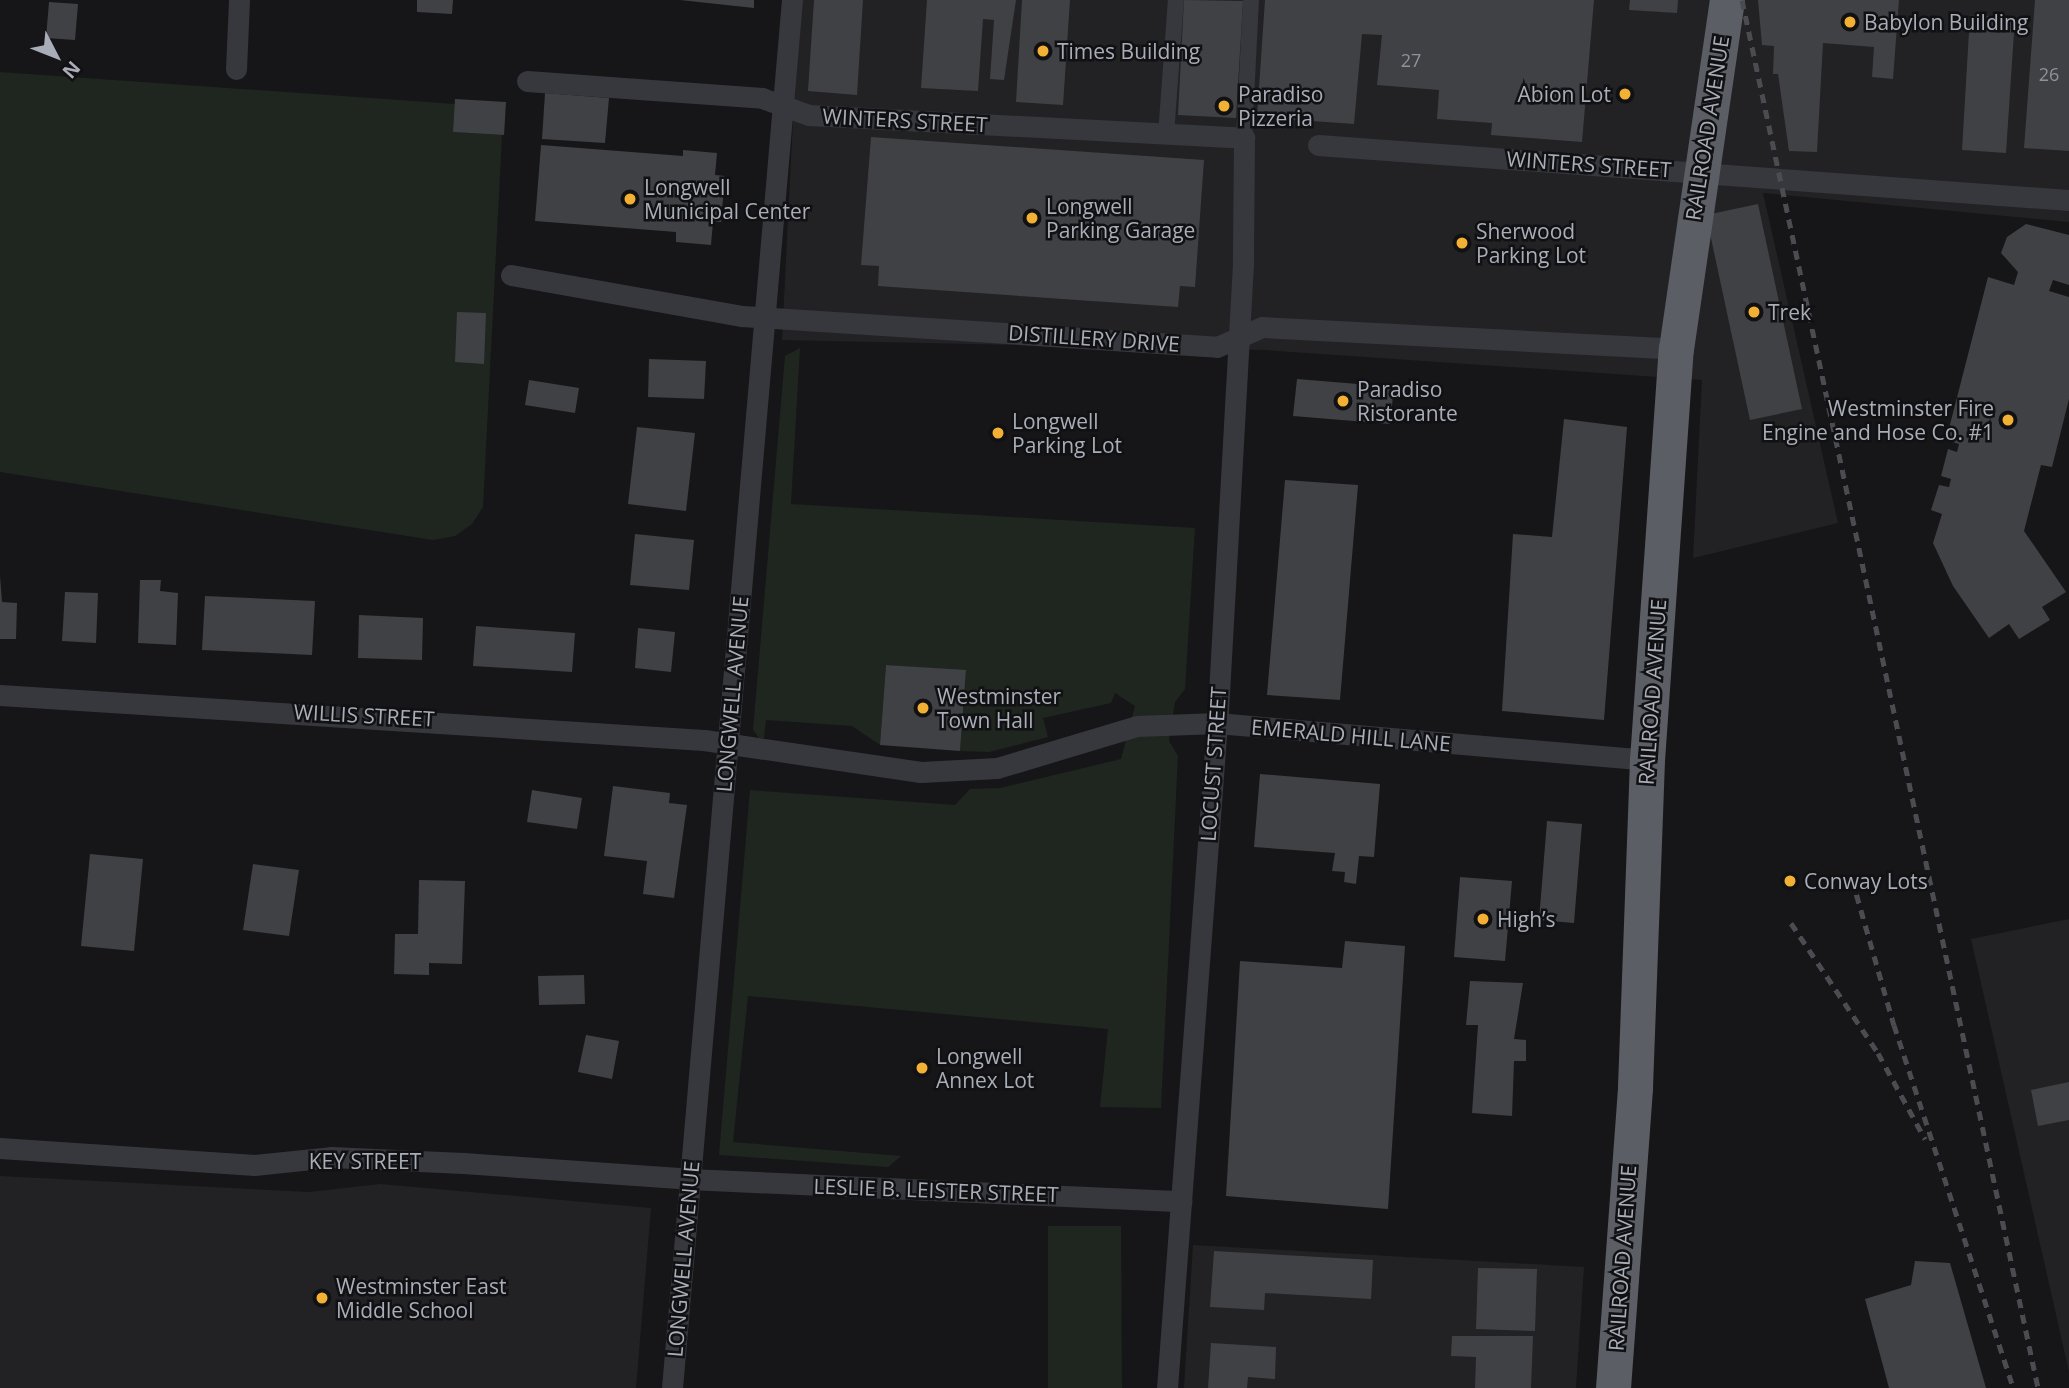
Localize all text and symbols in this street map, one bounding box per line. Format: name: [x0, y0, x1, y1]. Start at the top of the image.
place label: Babylon Building: [1864, 9, 2028, 35]
marker: Babylon Building: [1842, 14, 1858, 30]
north arrow: [21, 21, 91, 91]
street label: RAILROAD AVENUE: [1680, 34, 1734, 222]
place label: Times Building: [1057, 38, 1200, 64]
marker: Times Building: [1035, 43, 1051, 59]
house number: 27: [1401, 49, 1421, 71]
text: N: [57, 56, 86, 84]
house number: 26: [2039, 63, 2059, 85]
place label: Paradiso Pizzeria: [1238, 81, 1323, 131]
place label: Abion Lot: [1518, 81, 1611, 107]
marker: Abion Lot: [1617, 86, 1633, 102]
marker: Paradiso Pizzeria: [1216, 98, 1232, 114]
street label: WINTERS STREET: [822, 103, 988, 137]
street label: WINTERS STREET: [1506, 146, 1672, 182]
place label: Longwell Municipal Center: [644, 174, 810, 224]
marker: Longwell Municipal Center: [622, 191, 638, 207]
place label: Longwell Parking Garage: [1046, 193, 1195, 243]
marker: Longwell Parking Garage: [1024, 210, 1040, 226]
place label: Sherwood Parking Lot: [1476, 218, 1586, 268]
marker: Sherwood Parking Lot: [1454, 235, 1470, 251]
place label: Trek: [1768, 299, 1811, 325]
marker: Trek: [1746, 304, 1762, 320]
street label: DISTILLERY DRIVE: [1007, 319, 1181, 357]
place label: Paradiso Ristorante: [1357, 376, 1458, 426]
marker: Paradiso Ristorante: [1335, 393, 1351, 409]
place label: Westminster Fire Engine and Hose Co. #1: [1762, 395, 1994, 445]
place label: Longwell Parking Lot: [1012, 408, 1122, 458]
marker: Westminster Fire Engine and Hose Co. #1: [2000, 412, 2016, 428]
marker: Longwell Parking Lot: [990, 425, 1006, 441]
street label: LONGWELL AVENUE: [711, 595, 753, 793]
street label: RAILROAD AVENUE: [1633, 598, 1671, 786]
place label: Westminster Town Hall: [937, 683, 1061, 733]
street label: LOCUST STREET: [1195, 686, 1231, 842]
street label: WILLIS STREET: [293, 699, 435, 731]
marker: Westminster Town Hall: [915, 700, 931, 716]
street label: EMERALD HILL LANE: [1250, 714, 1452, 756]
place label: Conway Lots: [1804, 868, 1928, 894]
marker: Conway Lots: [1782, 873, 1798, 889]
place label: High’s: [1497, 906, 1556, 932]
marker: High’s: [1475, 911, 1491, 927]
place label: Longwell Annex Lot: [936, 1043, 1034, 1093]
marker: Longwell Annex Lot: [914, 1060, 930, 1076]
street label: KEY STREET: [309, 1148, 421, 1174]
street label: LONGWELL AVENUE: [662, 1160, 704, 1358]
street label: RAILROAD AVENUE: [1603, 1164, 1641, 1352]
street label: LESLIE B. LEISTER STREET: [813, 1173, 1059, 1207]
place label: Westminster East Middle School: [336, 1273, 506, 1323]
marker: Westminster East Middle School: [314, 1290, 330, 1306]

